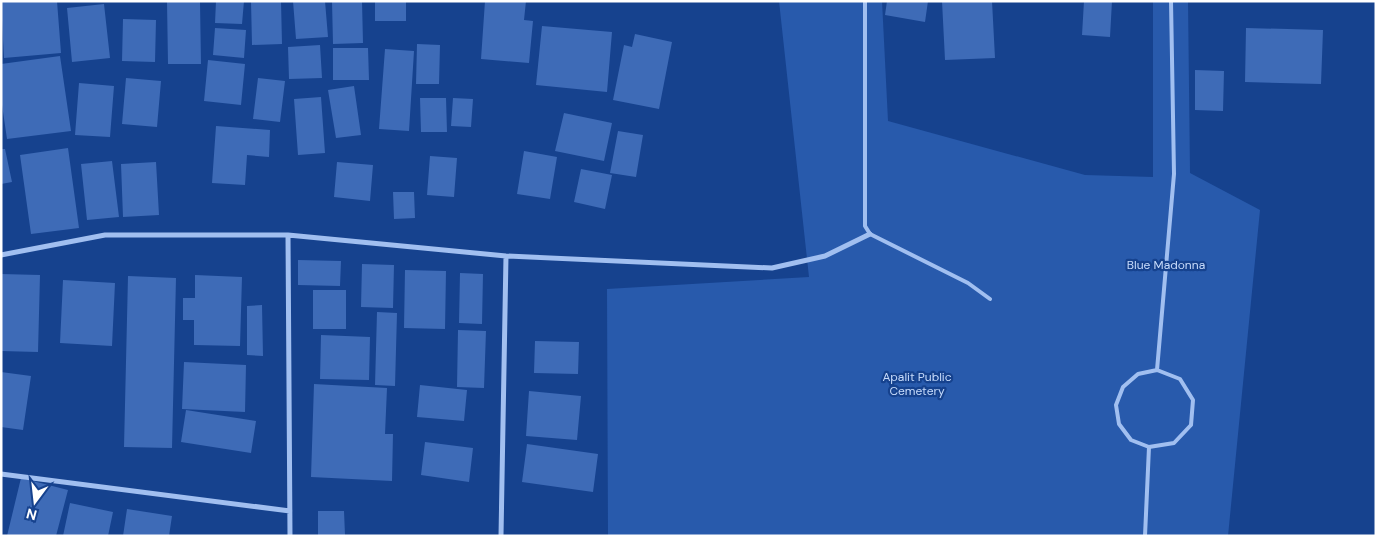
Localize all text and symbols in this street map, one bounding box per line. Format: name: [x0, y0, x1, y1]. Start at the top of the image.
park label: Blue Madonna: [1127, 257, 1205, 273]
park label: Apalit Public Cemetery: [882, 369, 952, 399]
north arrow: [10, 477, 60, 527]
text: N: [24, 505, 39, 525]

